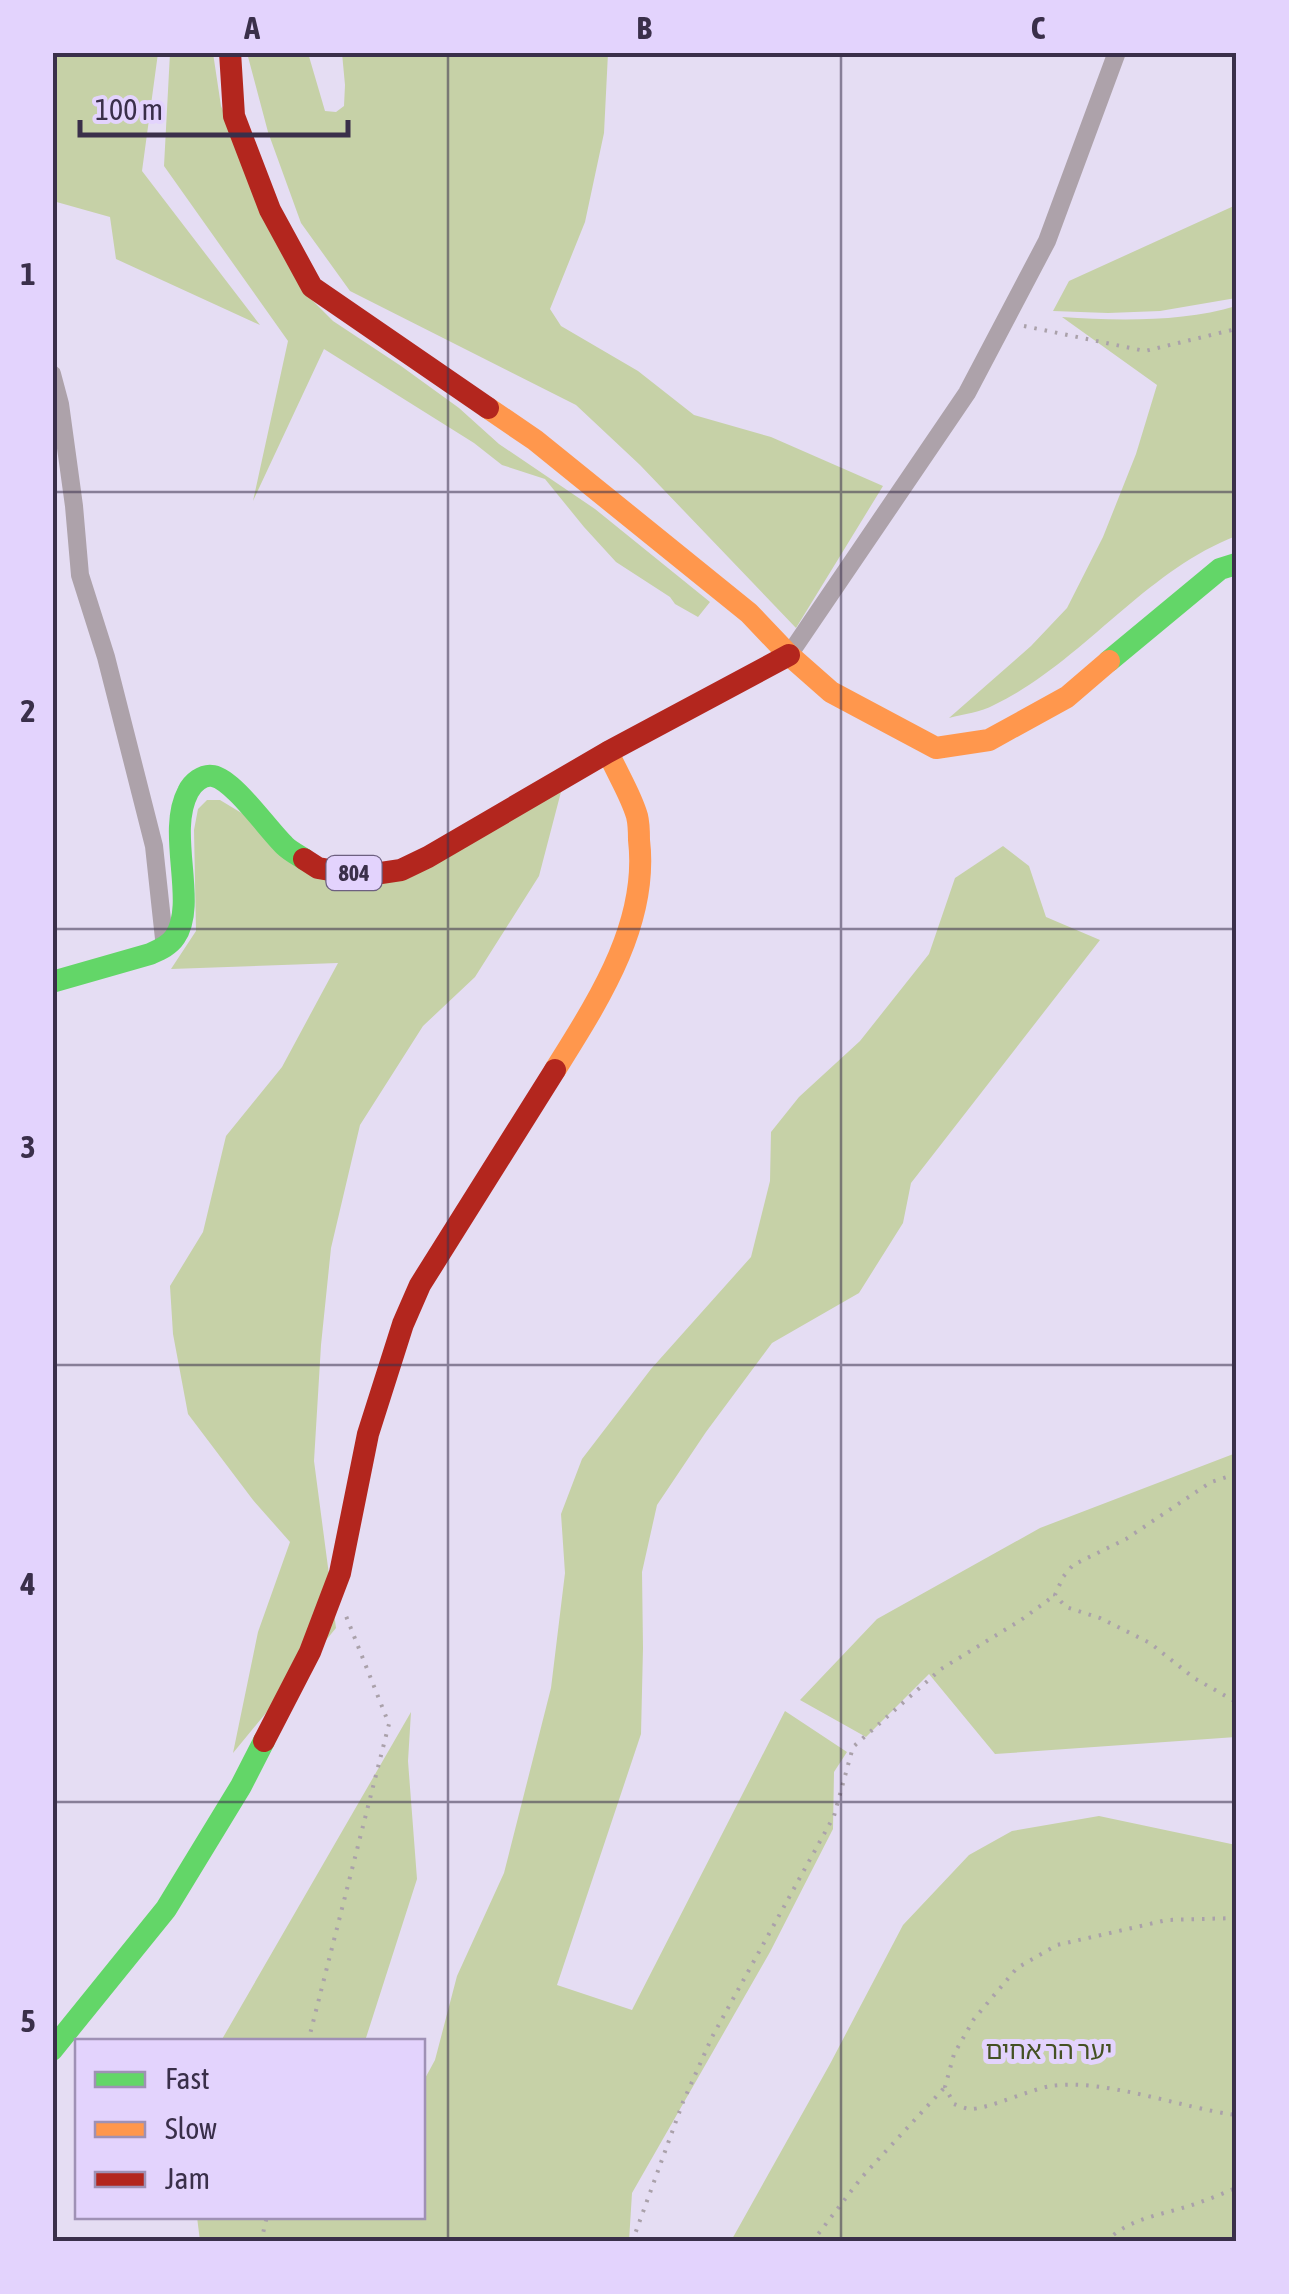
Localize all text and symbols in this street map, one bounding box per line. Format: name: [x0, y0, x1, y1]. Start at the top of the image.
text: A: [243, 9, 260, 46]
text: B: [636, 9, 652, 46]
text: C: [1031, 9, 1046, 46]
scale bar: [80, 75, 348, 137]
text: 100 m: [95, 92, 163, 126]
text: 1: [20, 255, 36, 292]
text: 2: [20, 692, 36, 729]
road number: 804: [326, 856, 382, 890]
text: 3: [20, 1128, 36, 1165]
text: 4: [19, 1565, 36, 1602]
text: 5: [20, 2002, 36, 2039]
park label: יער הר אחים: [986, 2036, 1112, 2064]
legend: [75, 2039, 425, 2219]
text: Fast: [165, 2061, 210, 2095]
text: Slow: [165, 2111, 217, 2145]
text: Jam: [165, 2161, 210, 2195]

